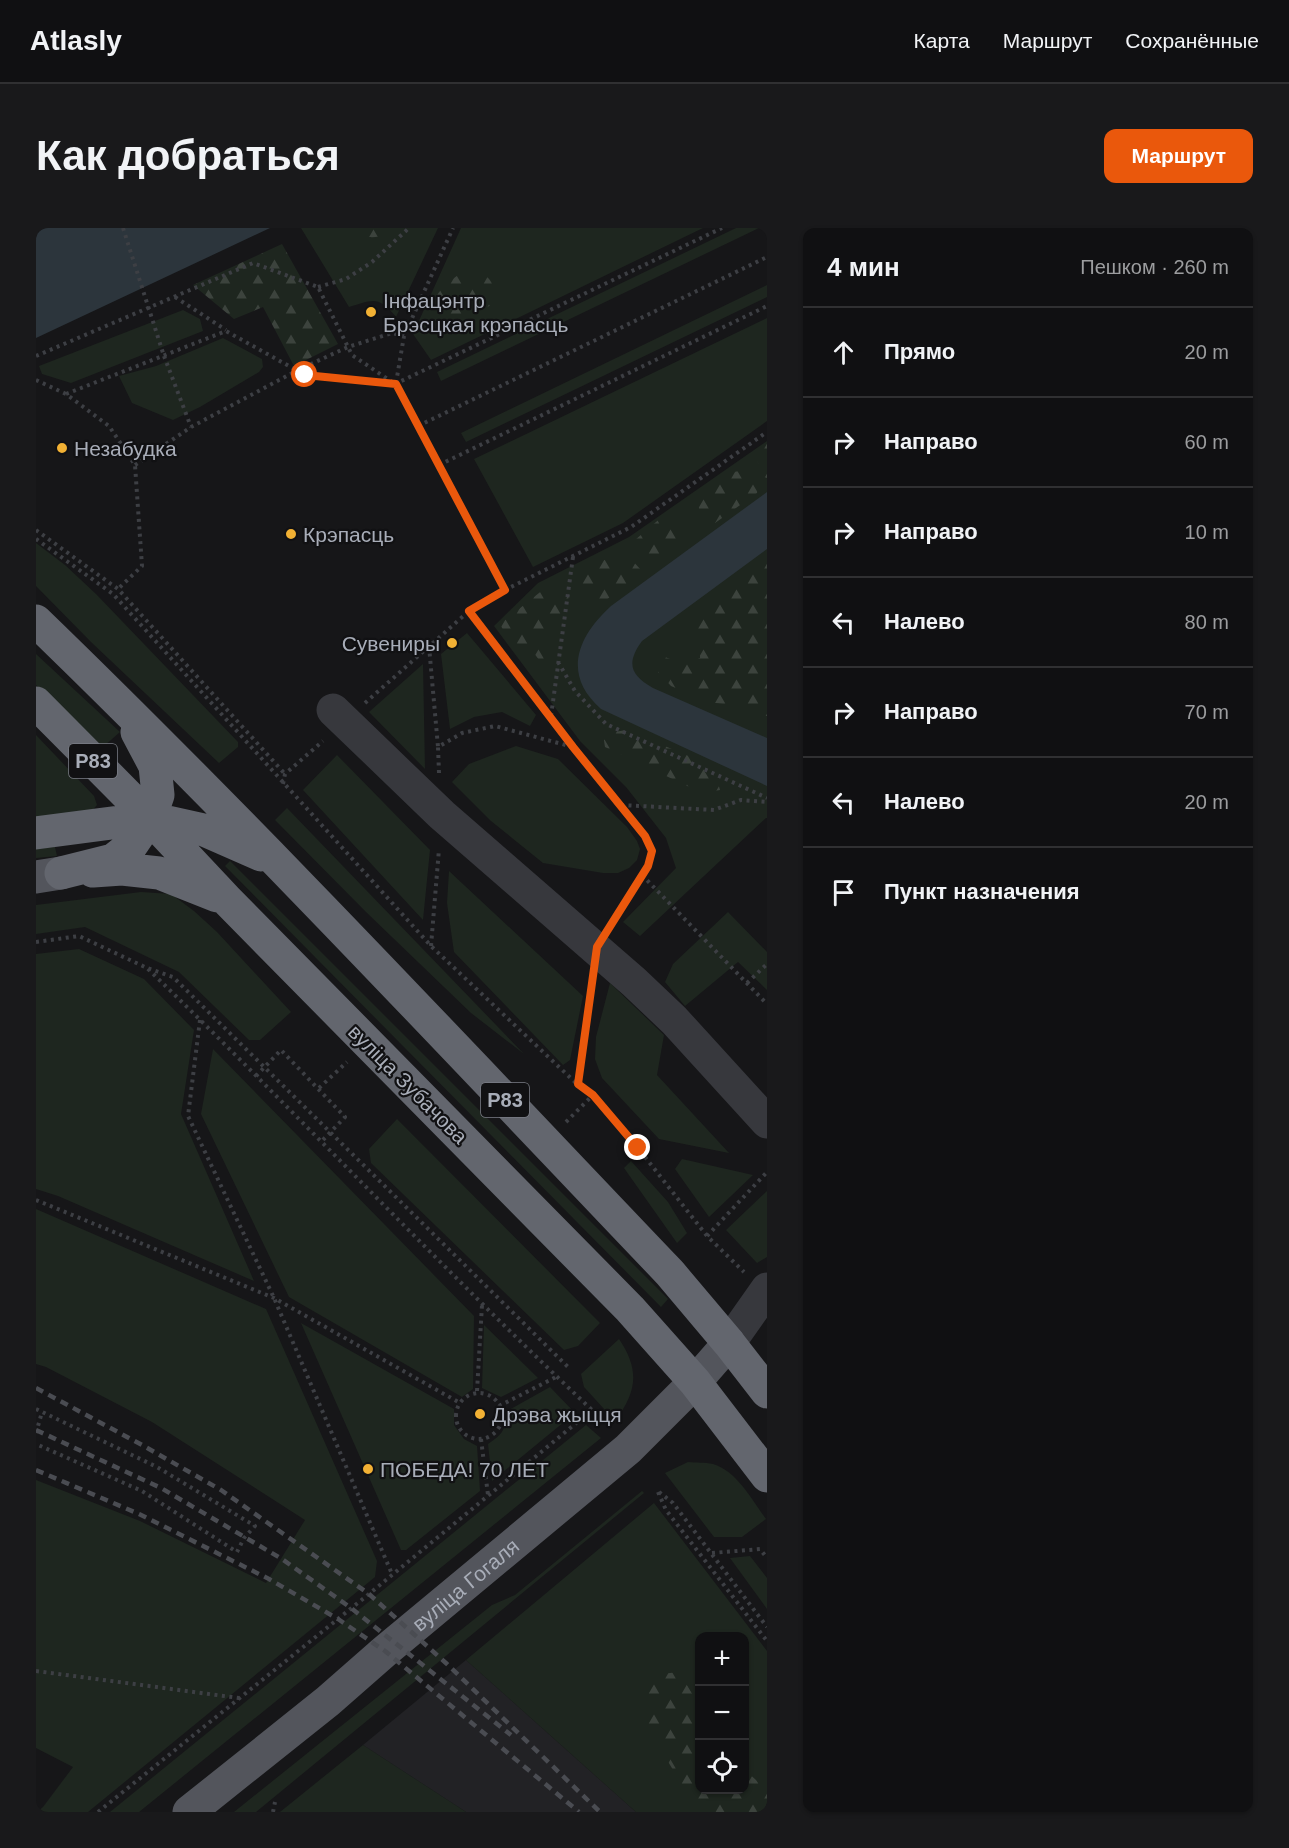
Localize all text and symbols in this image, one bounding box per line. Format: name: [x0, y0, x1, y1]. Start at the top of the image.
text: Atlasly: [30, 25, 122, 56]
text: Карта: [914, 29, 970, 52]
text: Маршрут: [1003, 29, 1092, 52]
text: Сохранённые: [1125, 29, 1259, 52]
button: Маршрут: [1104, 129, 1253, 183]
text: Как добраться: [36, 132, 340, 179]
text: 4 мин: [827, 252, 900, 282]
text: Пешком · 260 m: [1080, 256, 1229, 278]
place label: Інфацэнтр Брэсцкая крэпасць: [383, 289, 568, 336]
marker: Інфацэнтр Брэсцкая крэпасць: [364, 305, 378, 319]
icon: ahead: [827, 336, 860, 369]
text: Прямо: [884, 339, 955, 364]
text: 20 m: [1185, 341, 1229, 363]
route start: [291, 361, 317, 387]
icon: right: [827, 426, 860, 459]
text: Направо: [884, 429, 978, 454]
text: 60 m: [1185, 431, 1229, 453]
place label: Незабудка: [74, 437, 177, 460]
marker: Незабудка: [55, 441, 69, 455]
icon: right: [827, 516, 860, 549]
text: Направо: [884, 519, 978, 544]
text: 10 m: [1185, 521, 1229, 543]
place label: Крэпасць: [303, 523, 394, 546]
marker: Крэпасць: [284, 527, 298, 541]
icon: left: [827, 606, 860, 639]
text: Налево: [884, 609, 965, 634]
text: 80 m: [1185, 611, 1229, 633]
place label: Сувениры: [342, 632, 440, 655]
marker: Сувениры: [445, 636, 459, 650]
icon: right: [827, 696, 860, 729]
text: Направо: [884, 699, 978, 724]
text: 70 m: [1185, 701, 1229, 723]
road number: Р83: [69, 744, 117, 778]
icon: left: [827, 786, 860, 819]
text: Налево: [884, 789, 965, 814]
text: 20 m: [1185, 791, 1229, 813]
icon: arrive: [827, 876, 860, 909]
text: Пункт назначения: [884, 879, 1080, 904]
street label: вуліца Зубачова: [344, 1020, 472, 1148]
road number: Р83: [481, 1083, 529, 1117]
route end: [624, 1134, 650, 1160]
place label: Дрэва жыцця: [492, 1403, 622, 1426]
marker: Дрэва жыцця: [473, 1407, 487, 1421]
place label: ПОБЕДА! 70 ЛЕТ: [380, 1458, 549, 1481]
marker: ПОБЕДА! 70 ЛЕТ: [361, 1462, 375, 1476]
street label: вуліца Гогаля: [407, 1533, 523, 1635]
map controls: [695, 1632, 749, 1794]
button: +: [695, 1632, 749, 1686]
button: −: [695, 1686, 749, 1740]
button: locate: [695, 1740, 749, 1794]

